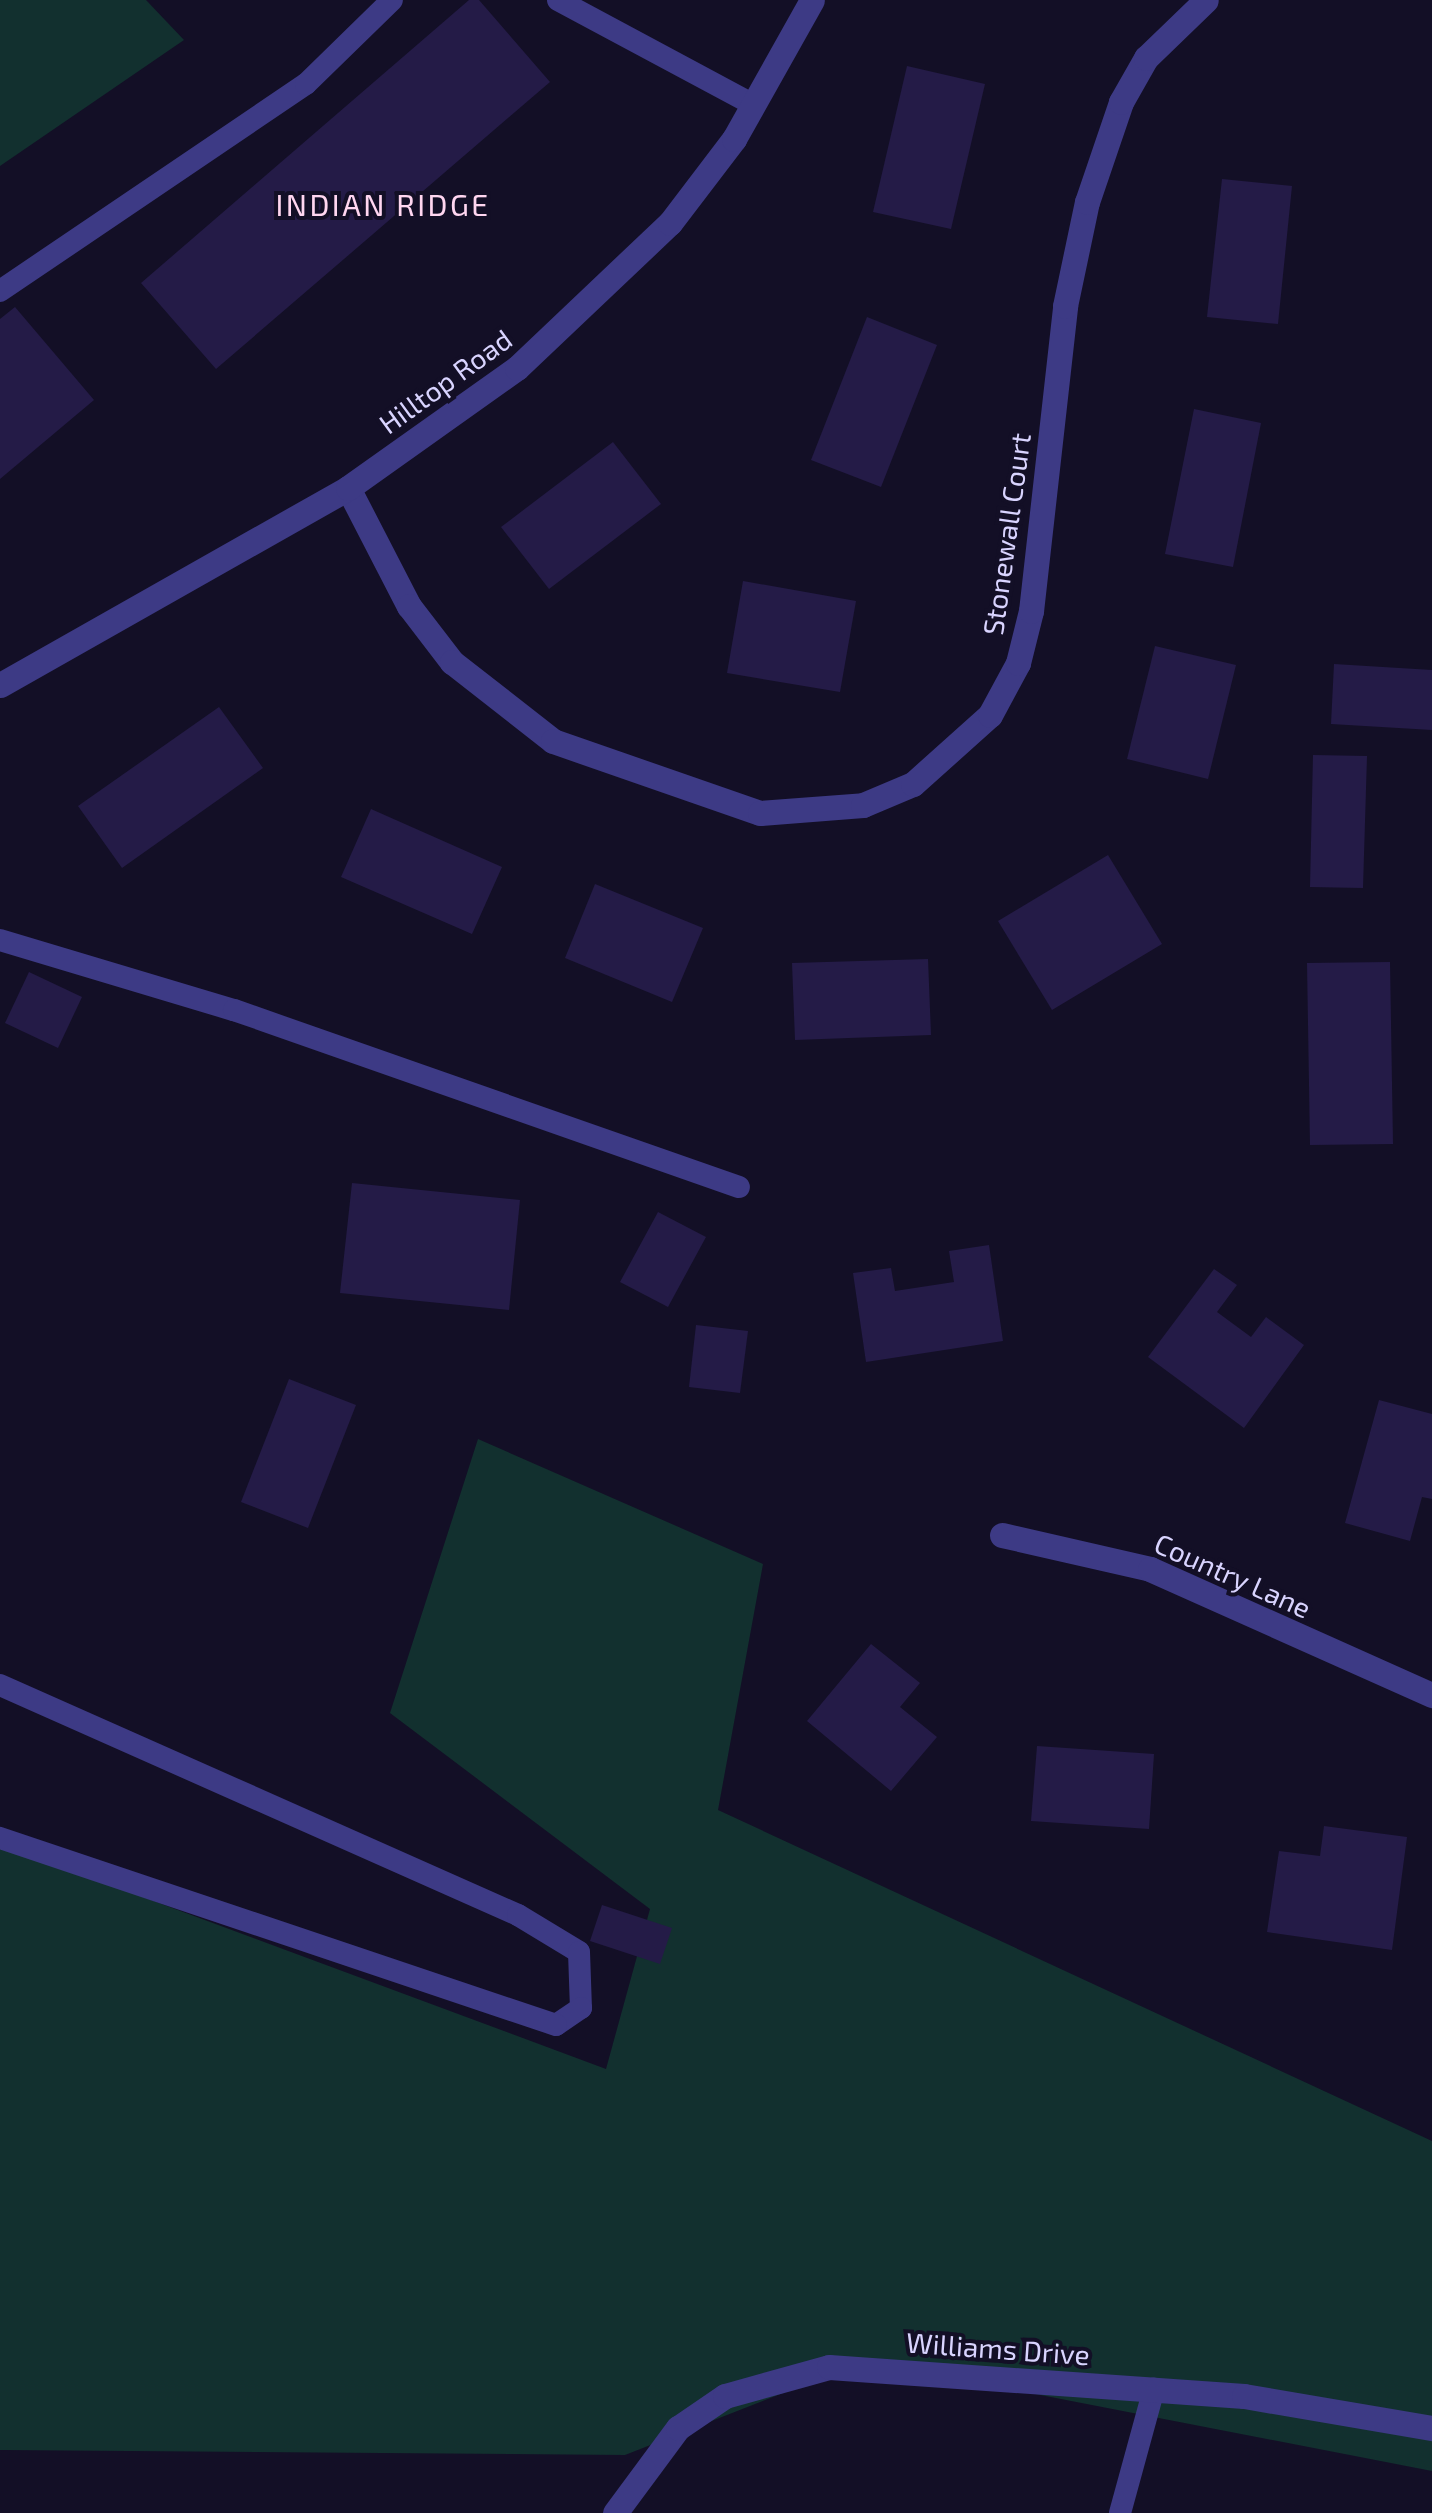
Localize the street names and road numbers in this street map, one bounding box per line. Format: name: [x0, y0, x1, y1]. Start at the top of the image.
street label: Hilltop Road: [372, 322, 518, 440]
street label: Stonewall Court: [975, 430, 1037, 638]
street label: Country Lane: [1149, 1525, 1317, 1625]
street label: Williams Drive: [905, 2325, 1091, 2371]

